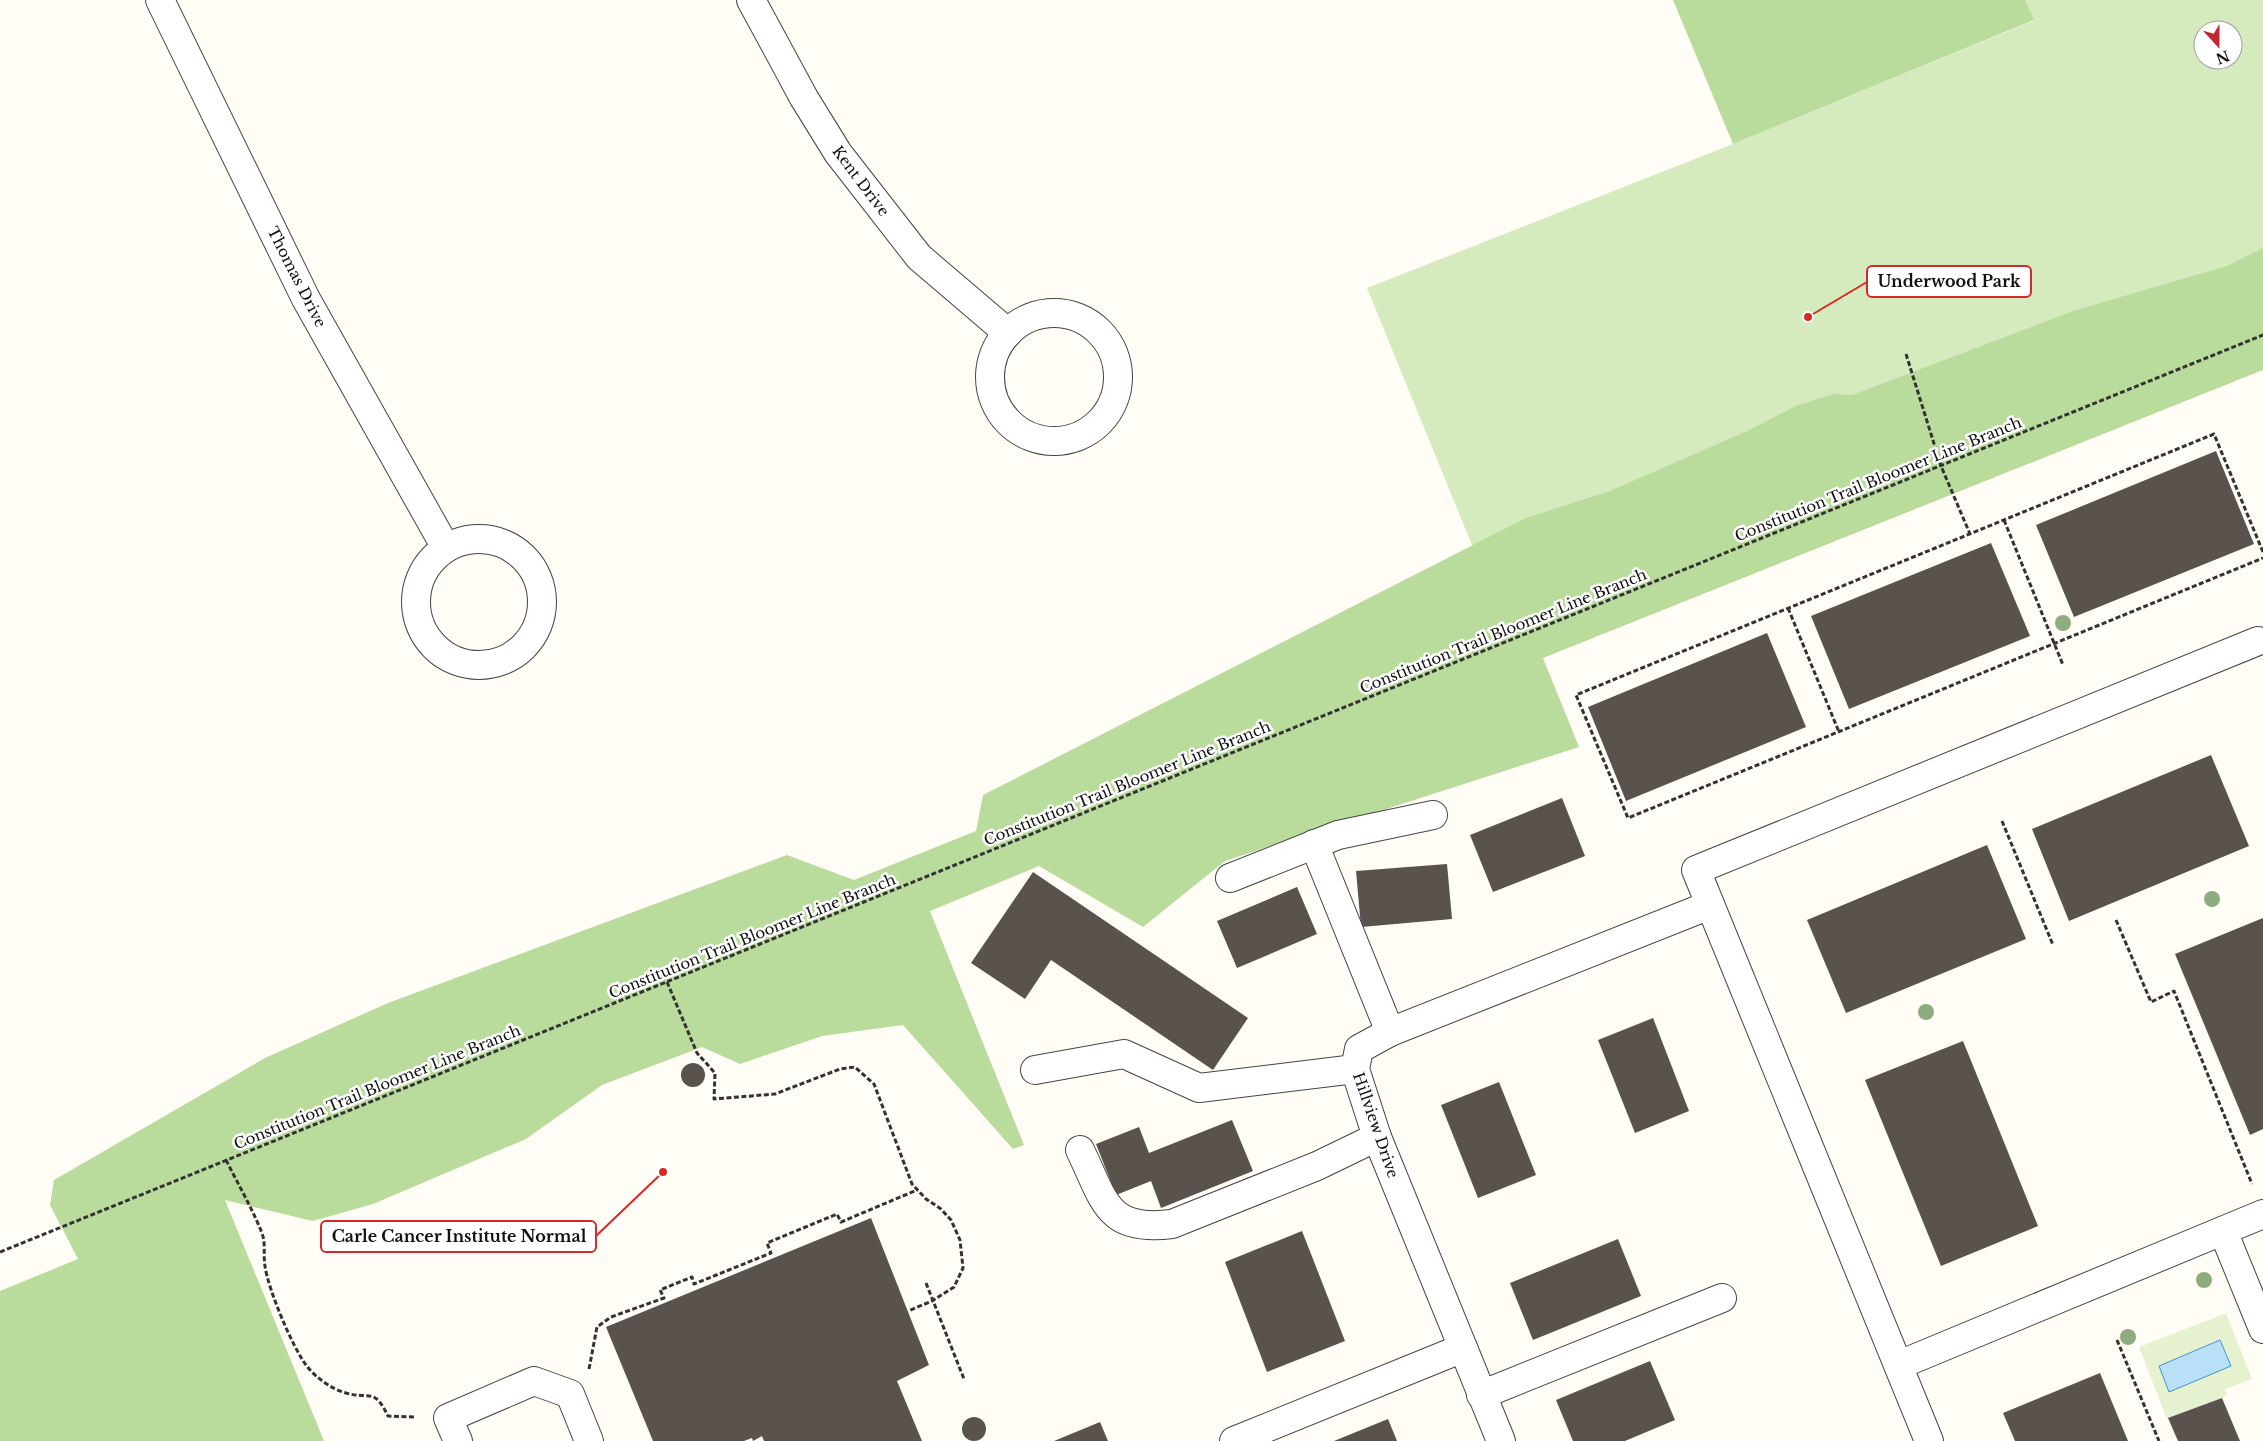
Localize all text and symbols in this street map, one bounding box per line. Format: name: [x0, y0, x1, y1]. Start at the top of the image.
north arrow: [2193, 20, 2243, 70]
text: N: [2213, 46, 2232, 68]
street label: Kent Drive: [828, 142, 894, 220]
street label: Thomas Drive: [263, 223, 331, 331]
callout: Underwood Park: [1867, 266, 2031, 297]
text: Underwood Park: [1877, 271, 2021, 291]
street label: Constitution Trail Bloomer Line Branch: [1732, 413, 2024, 545]
street label: Constitution Trail Bloomer Line Branch: [1357, 565, 1649, 697]
street label: Constitution Trail Bloomer Line Branch: [981, 717, 1273, 849]
street label: Constitution Trail Bloomer Line Branch: [606, 870, 898, 1002]
street label: Constitution Trail Bloomer Line Branch: [231, 1021, 523, 1153]
street label: Hillview Drive: [1349, 1069, 1403, 1181]
callout: Carle Cancer Institute Normal: [321, 1221, 596, 1252]
text: Carle Cancer Institute Normal: [332, 1226, 587, 1246]

